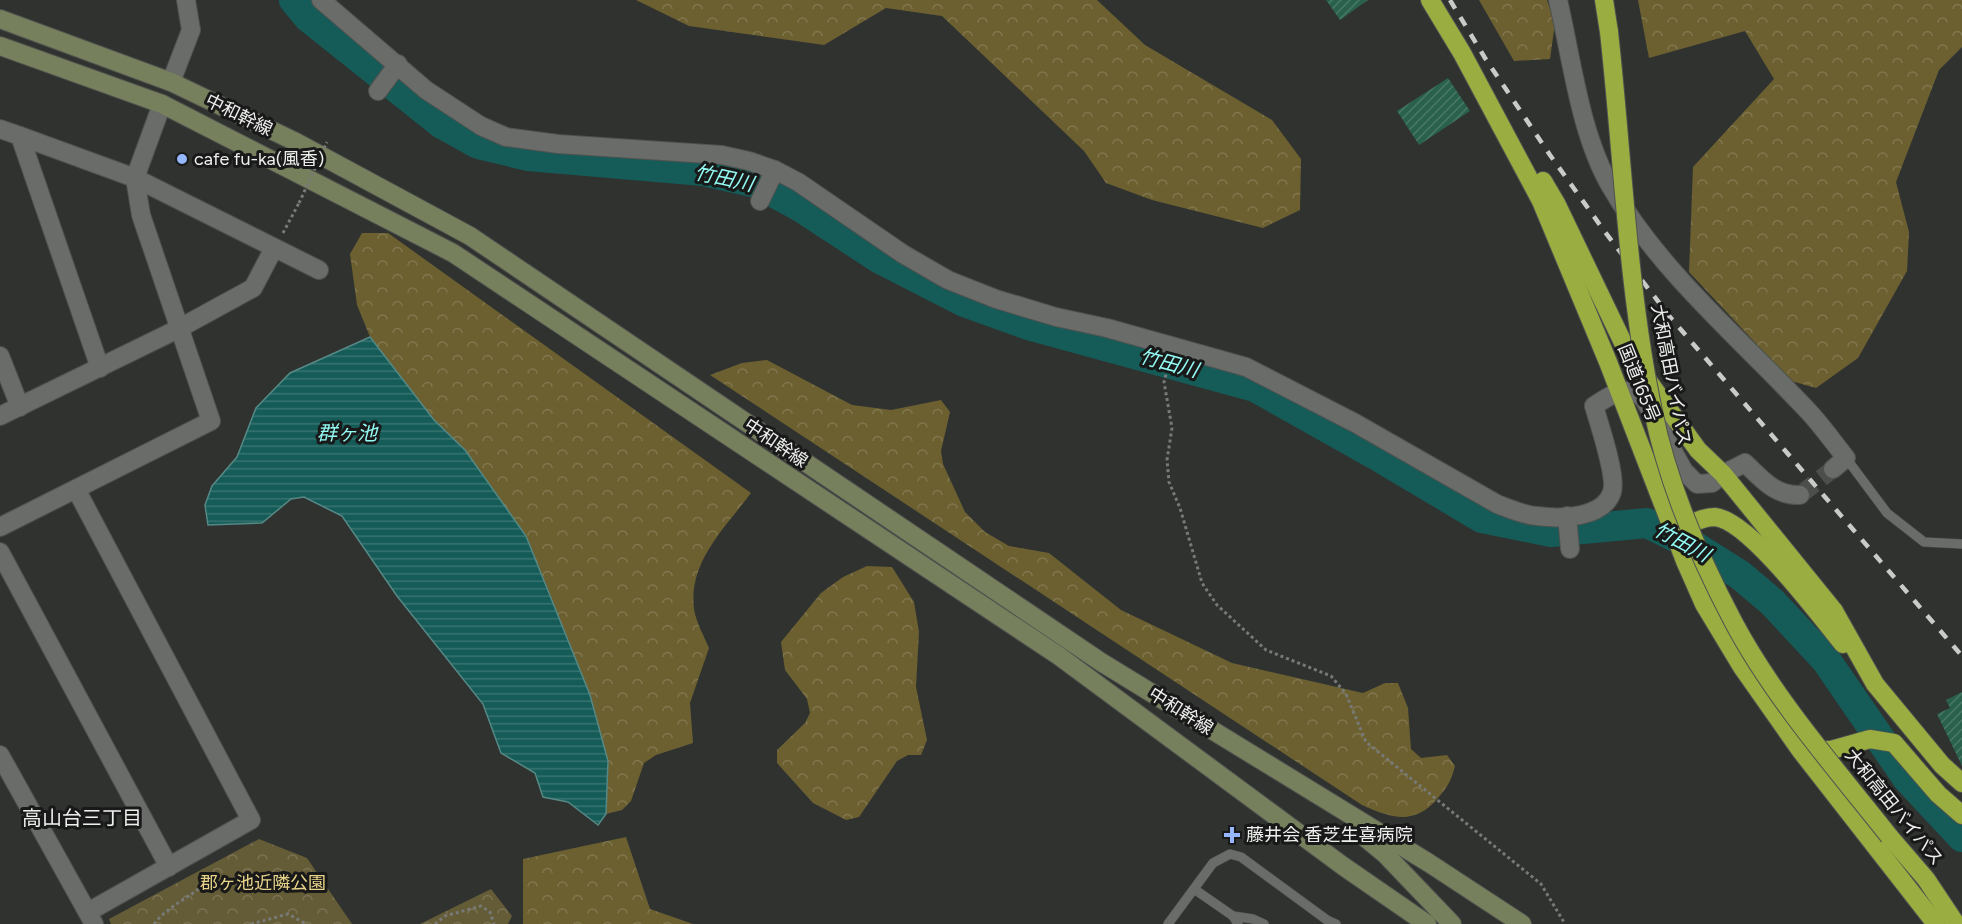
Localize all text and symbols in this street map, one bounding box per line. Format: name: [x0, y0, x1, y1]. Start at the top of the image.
street label: 中和幹線: [202, 89, 276, 141]
place label: cafe fu-ka(風香): [194, 148, 324, 170]
marker: cafe fu-ka(風香): [175, 152, 189, 166]
water label: 竹田川: [692, 160, 758, 196]
street label: 大和高田バイパス: [1646, 302, 1696, 448]
street label: 国道165号: [1613, 341, 1665, 425]
water label: 竹田川: [1137, 344, 1203, 383]
street label: 中和幹線: [740, 414, 812, 472]
water label: 群ヶ池: [317, 421, 379, 445]
water label: 竹田川: [1650, 517, 1716, 568]
street label: 中和幹線: [1145, 683, 1217, 739]
street label: 大和高田バイパス: [1840, 744, 1948, 870]
district label: 高山台三丁目: [22, 806, 142, 830]
place label: 藤井会 香芝生喜病院: [1246, 824, 1412, 846]
marker: 藤井会 香芝生喜病院: [1223, 826, 1241, 844]
park label: 郡ヶ池近隣公園: [200, 872, 326, 894]

